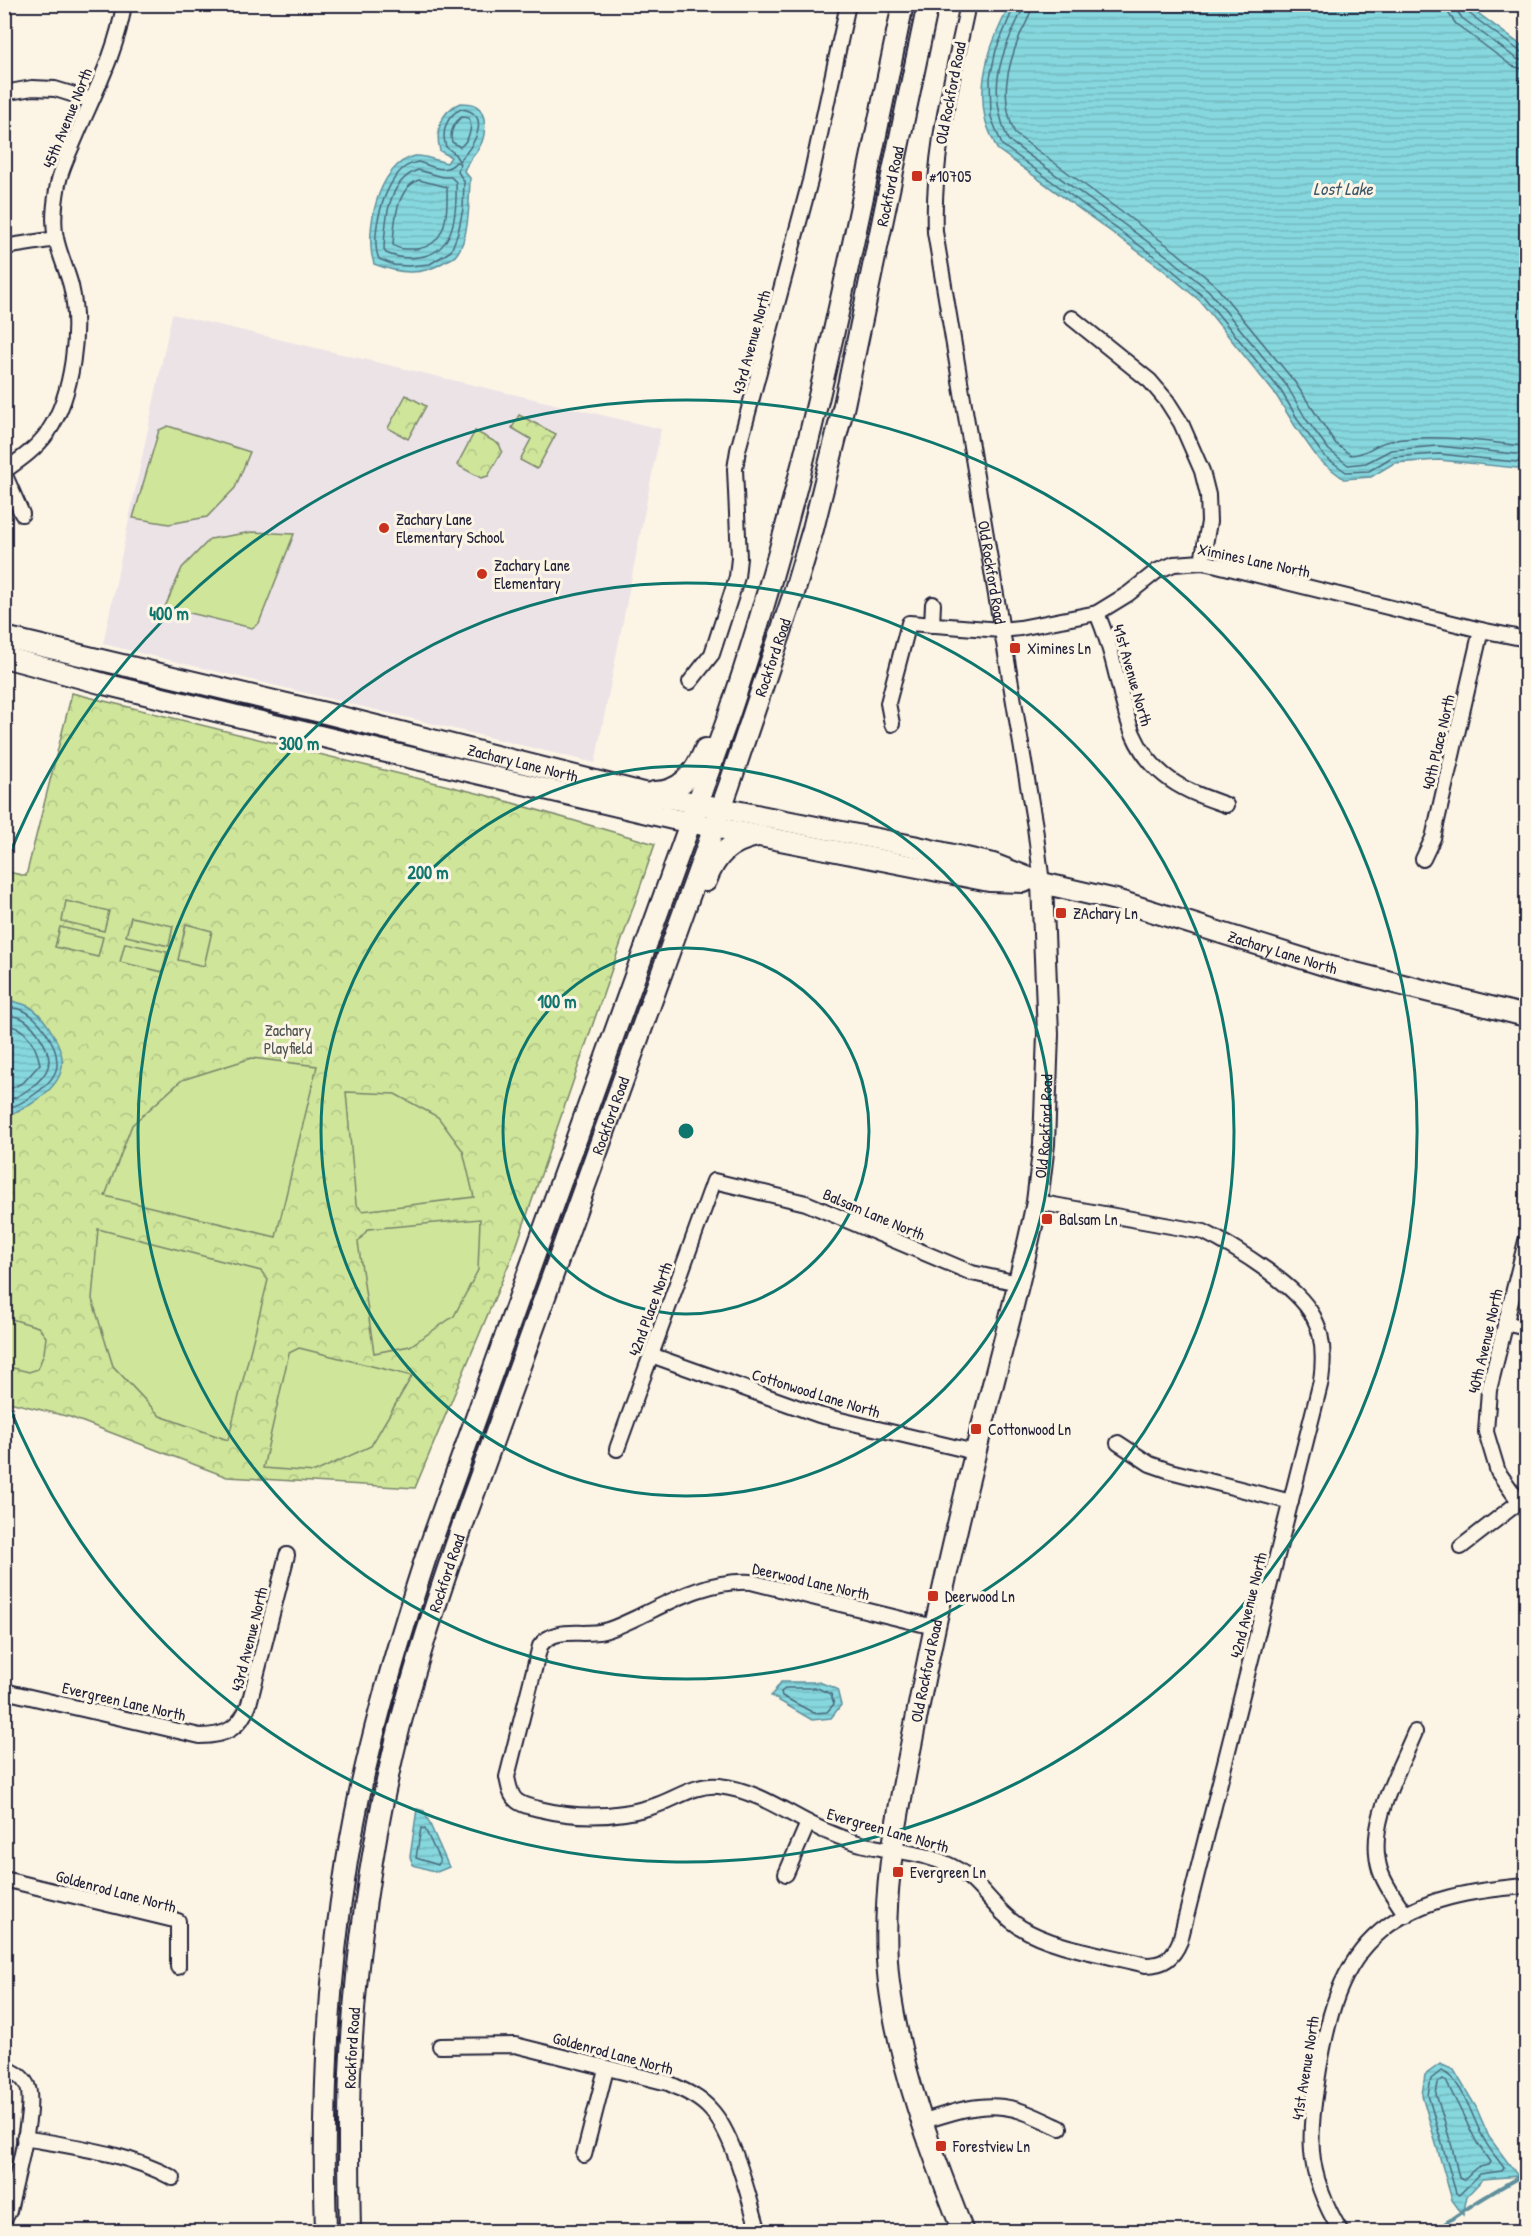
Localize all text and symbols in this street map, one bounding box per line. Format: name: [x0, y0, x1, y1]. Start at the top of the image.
street label: Old Rockford Road: [929, 40, 971, 146]
street label: 45th Avenue North: [37, 64, 97, 171]
street label: Rockford Road: [871, 144, 909, 228]
place label: #10705: [929, 165, 971, 187]
marker: #10705: [910, 169, 924, 183]
water label: Lost Lake: [1313, 176, 1374, 201]
street label: 43rd Avenue North: [727, 287, 776, 396]
place label: Zachary Lane Elementary School: [396, 508, 505, 548]
street label: Old Rockford Road: [973, 519, 1012, 625]
marker: Zachary Lane Elementary School: [377, 521, 391, 535]
street label: Ximines Lane North: [1196, 537, 1312, 583]
place label: Zachary Lane Elementary: [494, 554, 571, 594]
marker: Zachary Lane Elementary: [475, 567, 489, 581]
text: 400 m: [149, 601, 189, 626]
street label: Rockford Road: [749, 615, 796, 699]
street label: 41st Avenue North: [1108, 622, 1158, 729]
place label: Ximines Ln: [1027, 637, 1091, 659]
marker: Ximines Ln: [1008, 641, 1022, 655]
street label: 40th Place North: [1416, 692, 1460, 792]
text: 300 m: [279, 731, 319, 756]
street label: Zachary Lane North: [465, 738, 581, 787]
text: 200 m: [408, 860, 448, 885]
place label: ZAchary Ln: [1073, 902, 1138, 924]
marker: ZAchary Ln: [1054, 906, 1068, 920]
street label: Zachary Lane North: [1225, 925, 1340, 979]
text: 100 m: [537, 989, 577, 1014]
park label: Zachary Playfield: [264, 1019, 312, 1059]
street label: Rockford Road: [586, 1074, 634, 1157]
street label: Old Rockford Road: [1029, 1074, 1058, 1180]
centre of rings: [676, 1121, 696, 1141]
street label: Balsam Lane North: [820, 1183, 928, 1245]
place label: Balsam Ln: [1059, 1208, 1118, 1230]
marker: Balsam Ln: [1040, 1212, 1054, 1226]
street label: 42nd Place North: [623, 1259, 677, 1359]
street label: 40th Avenue North: [1462, 1286, 1508, 1395]
street label: Cottonwood Lane North: [749, 1363, 883, 1423]
place label: Cottonwood Ln: [988, 1418, 1071, 1440]
marker: Cottonwood Ln: [969, 1422, 983, 1436]
street label: Rockford Road: [423, 1531, 470, 1615]
street label: 42nd Avenue North: [1224, 1550, 1272, 1660]
street label: Deerwood Lane North: [750, 1557, 872, 1605]
street label: 43rd Avenue North: [225, 1584, 273, 1694]
place label: Deerwood Ln: [945, 1585, 1015, 1607]
marker: Deerwood Ln: [926, 1589, 940, 1603]
street label: Old Rockford Road: [905, 1618, 947, 1724]
street label: Evergreen Lane North: [60, 1676, 188, 1726]
street label: Evergreen Lane North: [825, 1802, 952, 1858]
place label: Evergreen Ln: [910, 1861, 986, 1883]
street label: Goldenrod Lane North: [53, 1864, 179, 1918]
marker: Evergreen Ln: [891, 1865, 905, 1879]
street label: Rockford Road: [338, 2007, 365, 2089]
street label: 41st Avenue North: [1286, 2014, 1324, 2121]
street label: Goldenrod Lane North: [550, 2026, 676, 2080]
place label: Forestview Ln: [952, 2135, 1030, 2157]
marker: Forestview Ln: [934, 2139, 948, 2153]

